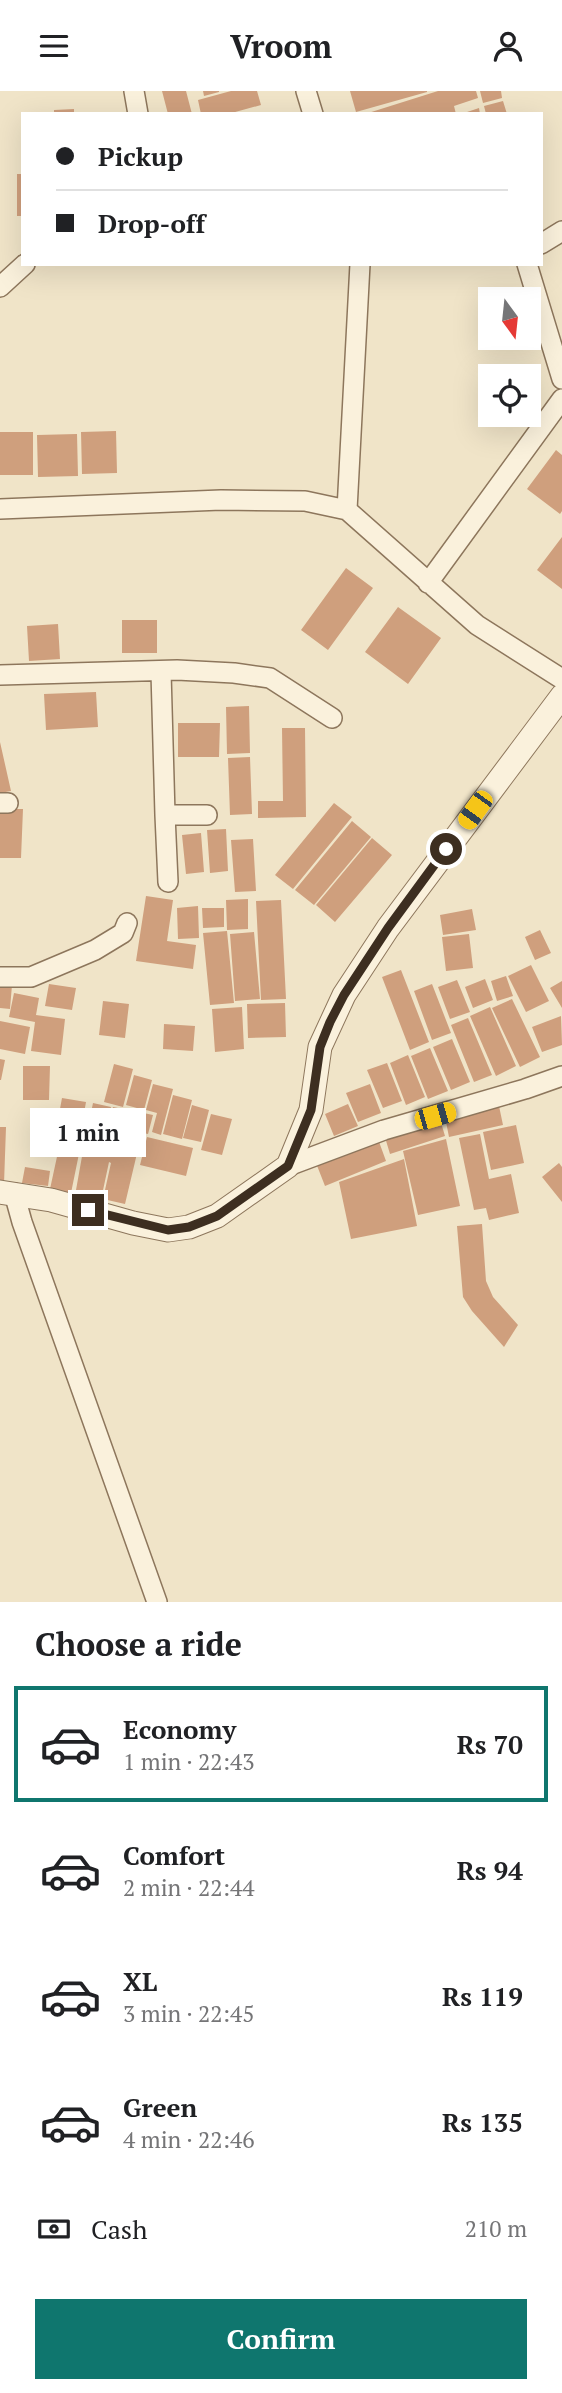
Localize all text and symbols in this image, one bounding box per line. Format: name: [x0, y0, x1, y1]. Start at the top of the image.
text: Vroom: [230, 25, 332, 67]
icon: menu: [35, 27, 73, 65]
icon: person: [489, 27, 527, 65]
text: Pickup: [98, 139, 183, 173]
text: Drop-off: [98, 206, 205, 240]
north arrow: [478, 287, 541, 350]
map controls: [478, 287, 541, 427]
button: locate: [478, 364, 541, 427]
car: [455, 787, 496, 833]
route start: [430, 833, 462, 865]
car: [412, 1100, 459, 1132]
callout: 1 min: [30, 1109, 146, 1157]
text: 1 min: [57, 1117, 119, 1148]
route end: [72, 1194, 104, 1226]
text: Choose a ride: [35, 1623, 242, 1665]
text: Economy: [123, 1712, 236, 1746]
icon: car: [39, 1713, 102, 1776]
text: Rs 70: [457, 1727, 523, 1761]
text: 1 min · 22:43: [123, 1746, 255, 1777]
text: Comfort: [123, 1838, 225, 1872]
icon: car: [39, 1839, 102, 1902]
text: Rs 94: [457, 1853, 523, 1887]
text: 2 min · 22:44: [123, 1872, 255, 1903]
text: XL: [123, 1964, 157, 1998]
icon: car: [39, 1965, 102, 2028]
text: Rs 119: [442, 1979, 523, 2013]
text: 3 min · 22:45: [123, 1998, 255, 2029]
text: Green: [123, 2090, 197, 2124]
icon: car: [39, 2091, 102, 2154]
text: Rs 135: [442, 2105, 523, 2139]
text: 4 min · 22:46: [123, 2124, 255, 2155]
icon: cash: [35, 2210, 73, 2248]
text: Cash: [91, 2212, 147, 2246]
text: 210 m: [465, 2213, 527, 2244]
button: Confirm: [35, 2299, 527, 2379]

